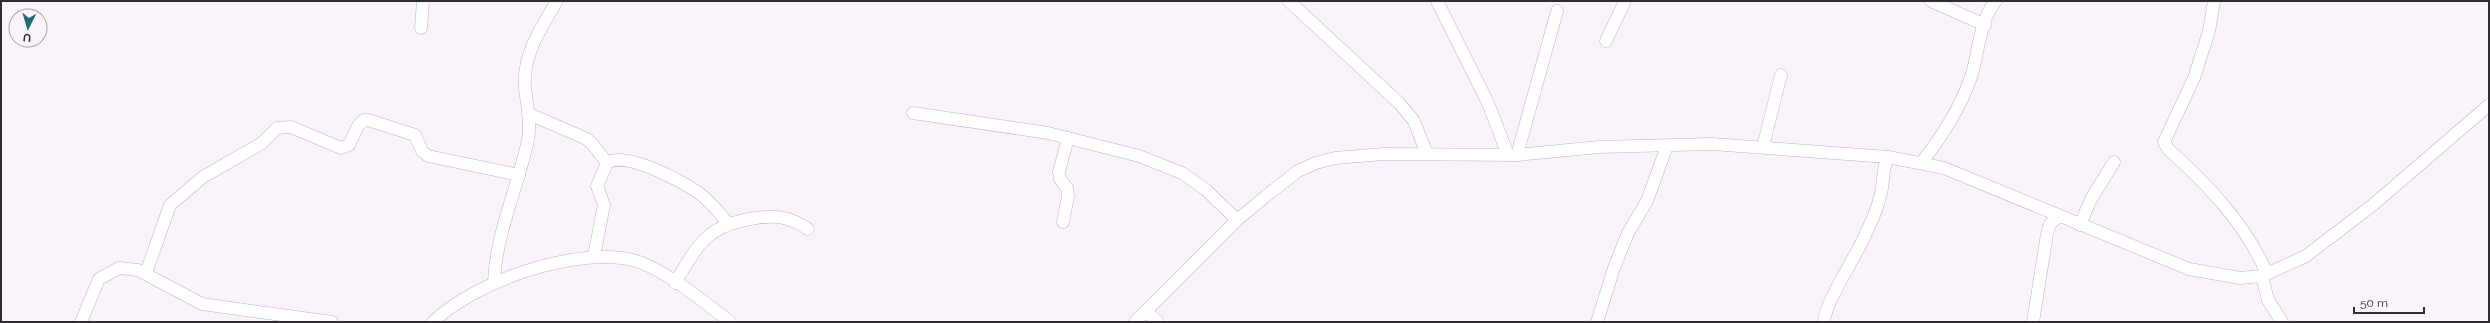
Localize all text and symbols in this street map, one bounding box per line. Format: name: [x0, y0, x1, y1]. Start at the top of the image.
north arrow: [8, 8, 48, 48]
text: U: [22, 31, 32, 44]
scale bar: [2354, 289, 2424, 315]
text: 50 m: [2360, 296, 2388, 310]

